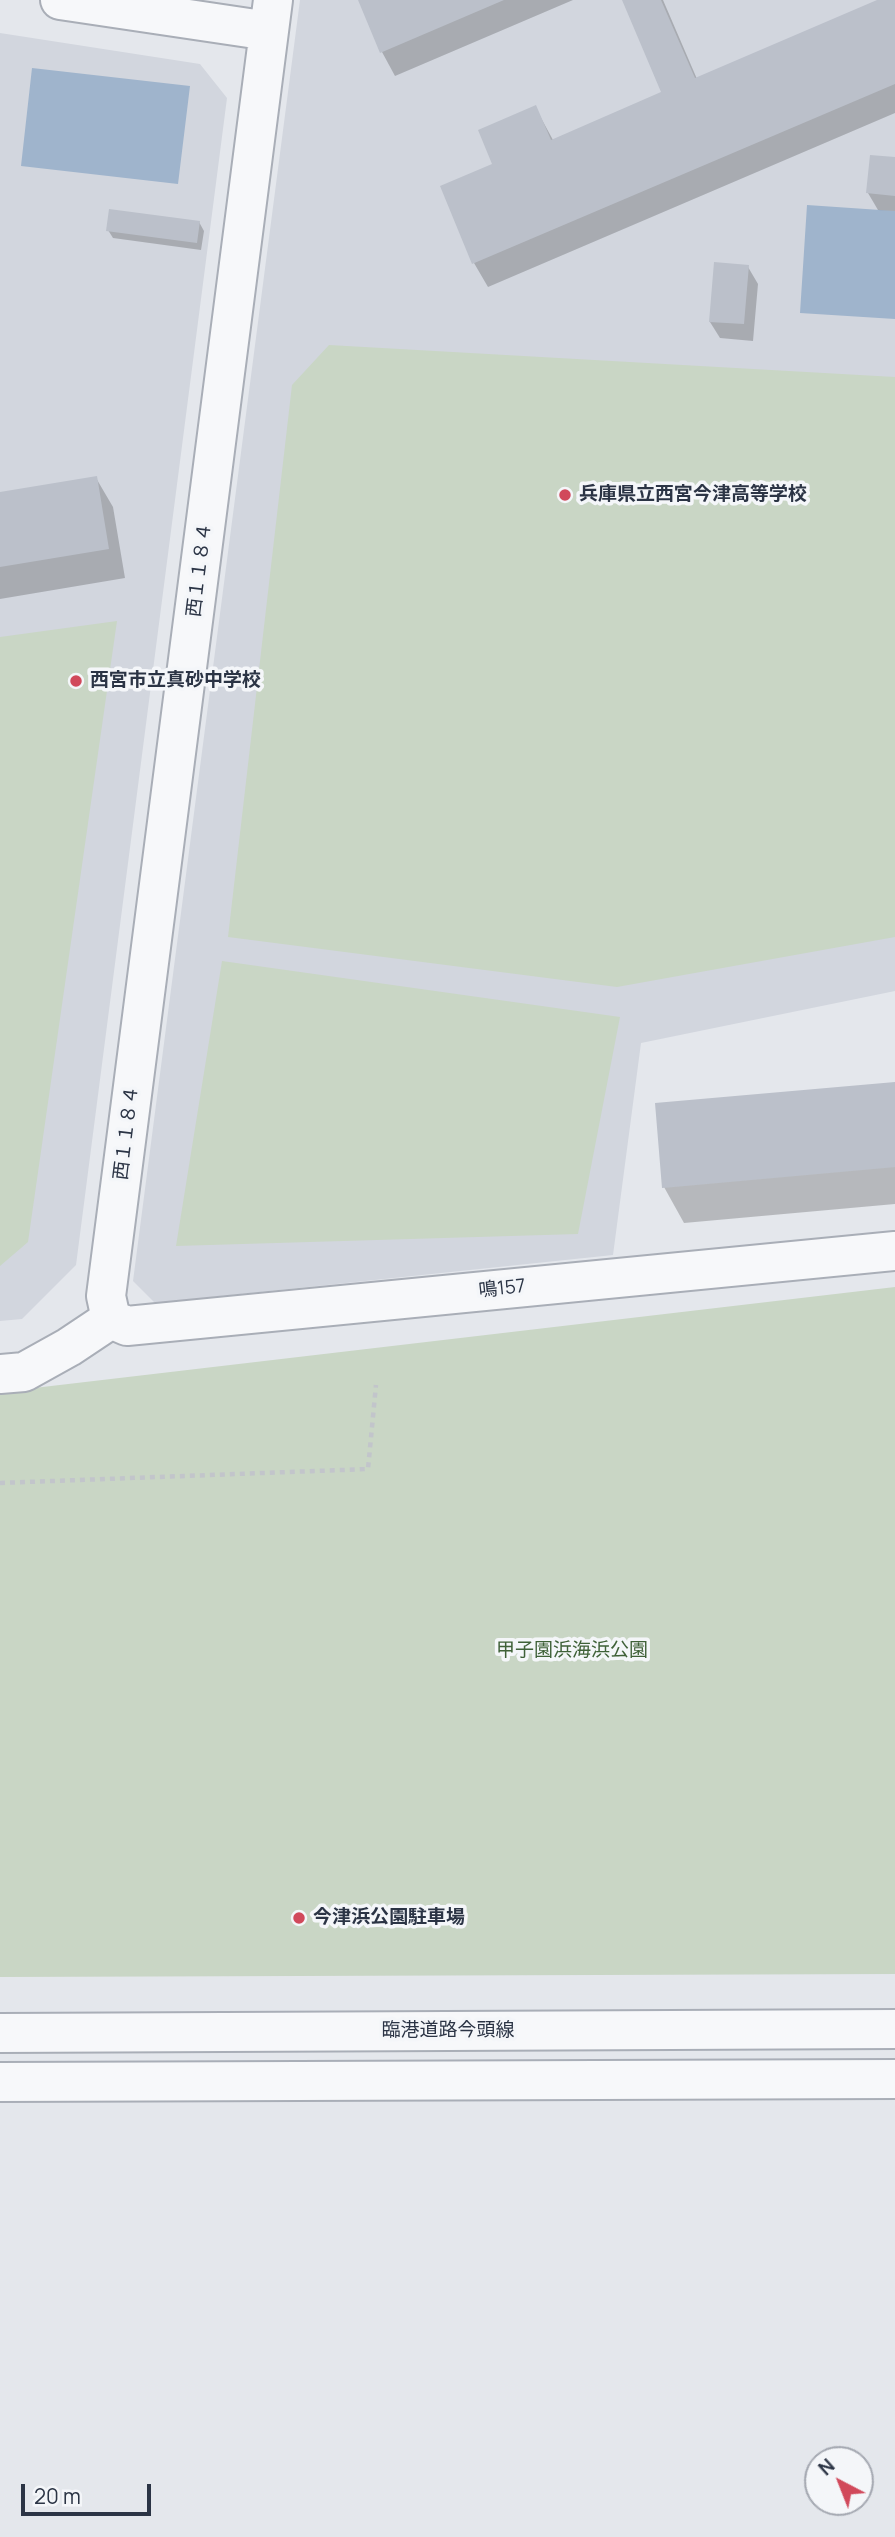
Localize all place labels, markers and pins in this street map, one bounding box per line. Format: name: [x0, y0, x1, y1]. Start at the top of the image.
place label: 兵庫県立西宮今津高等学校: [579, 484, 807, 506]
marker: 兵庫県立西宮今津高等学校: [557, 487, 573, 503]
place label: 西宮市立真砂中学校: [90, 670, 261, 692]
marker: 西宮市立真砂中学校: [68, 673, 84, 689]
place label: 今津浜公園駐車場: [313, 1907, 465, 1929]
marker: 今津浜公園駐車場: [291, 1910, 307, 1926]

